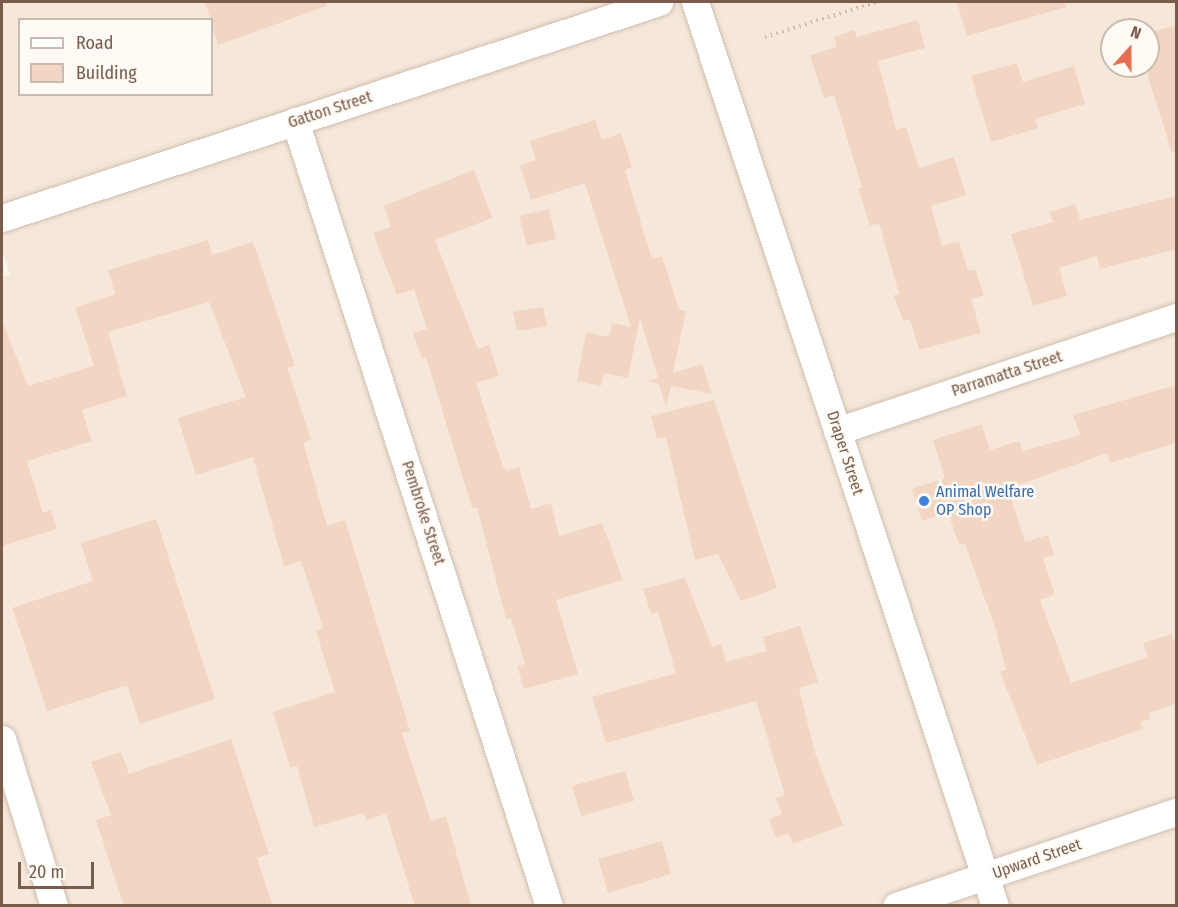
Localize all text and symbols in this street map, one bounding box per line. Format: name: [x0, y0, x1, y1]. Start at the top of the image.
legend: [18, 18, 213, 96]
north arrow: [1100, 18, 1160, 78]
text: N: [1128, 22, 1144, 43]
text: Road: [76, 32, 113, 54]
text: Building: [76, 62, 137, 84]
street label: Gatton Street: [286, 87, 374, 133]
street label: Parramatta Street: [949, 347, 1065, 401]
street label: Draper Street: [822, 409, 868, 497]
street label: Pembroke Street: [397, 458, 449, 568]
place label: Animal Welfare OP Shop: [936, 482, 1034, 520]
marker: Animal Welfare OP Shop: [917, 494, 931, 508]
street label: Upward Street: [990, 835, 1084, 883]
scale bar: [21, 850, 98, 888]
text: 20 m: [29, 861, 64, 883]

